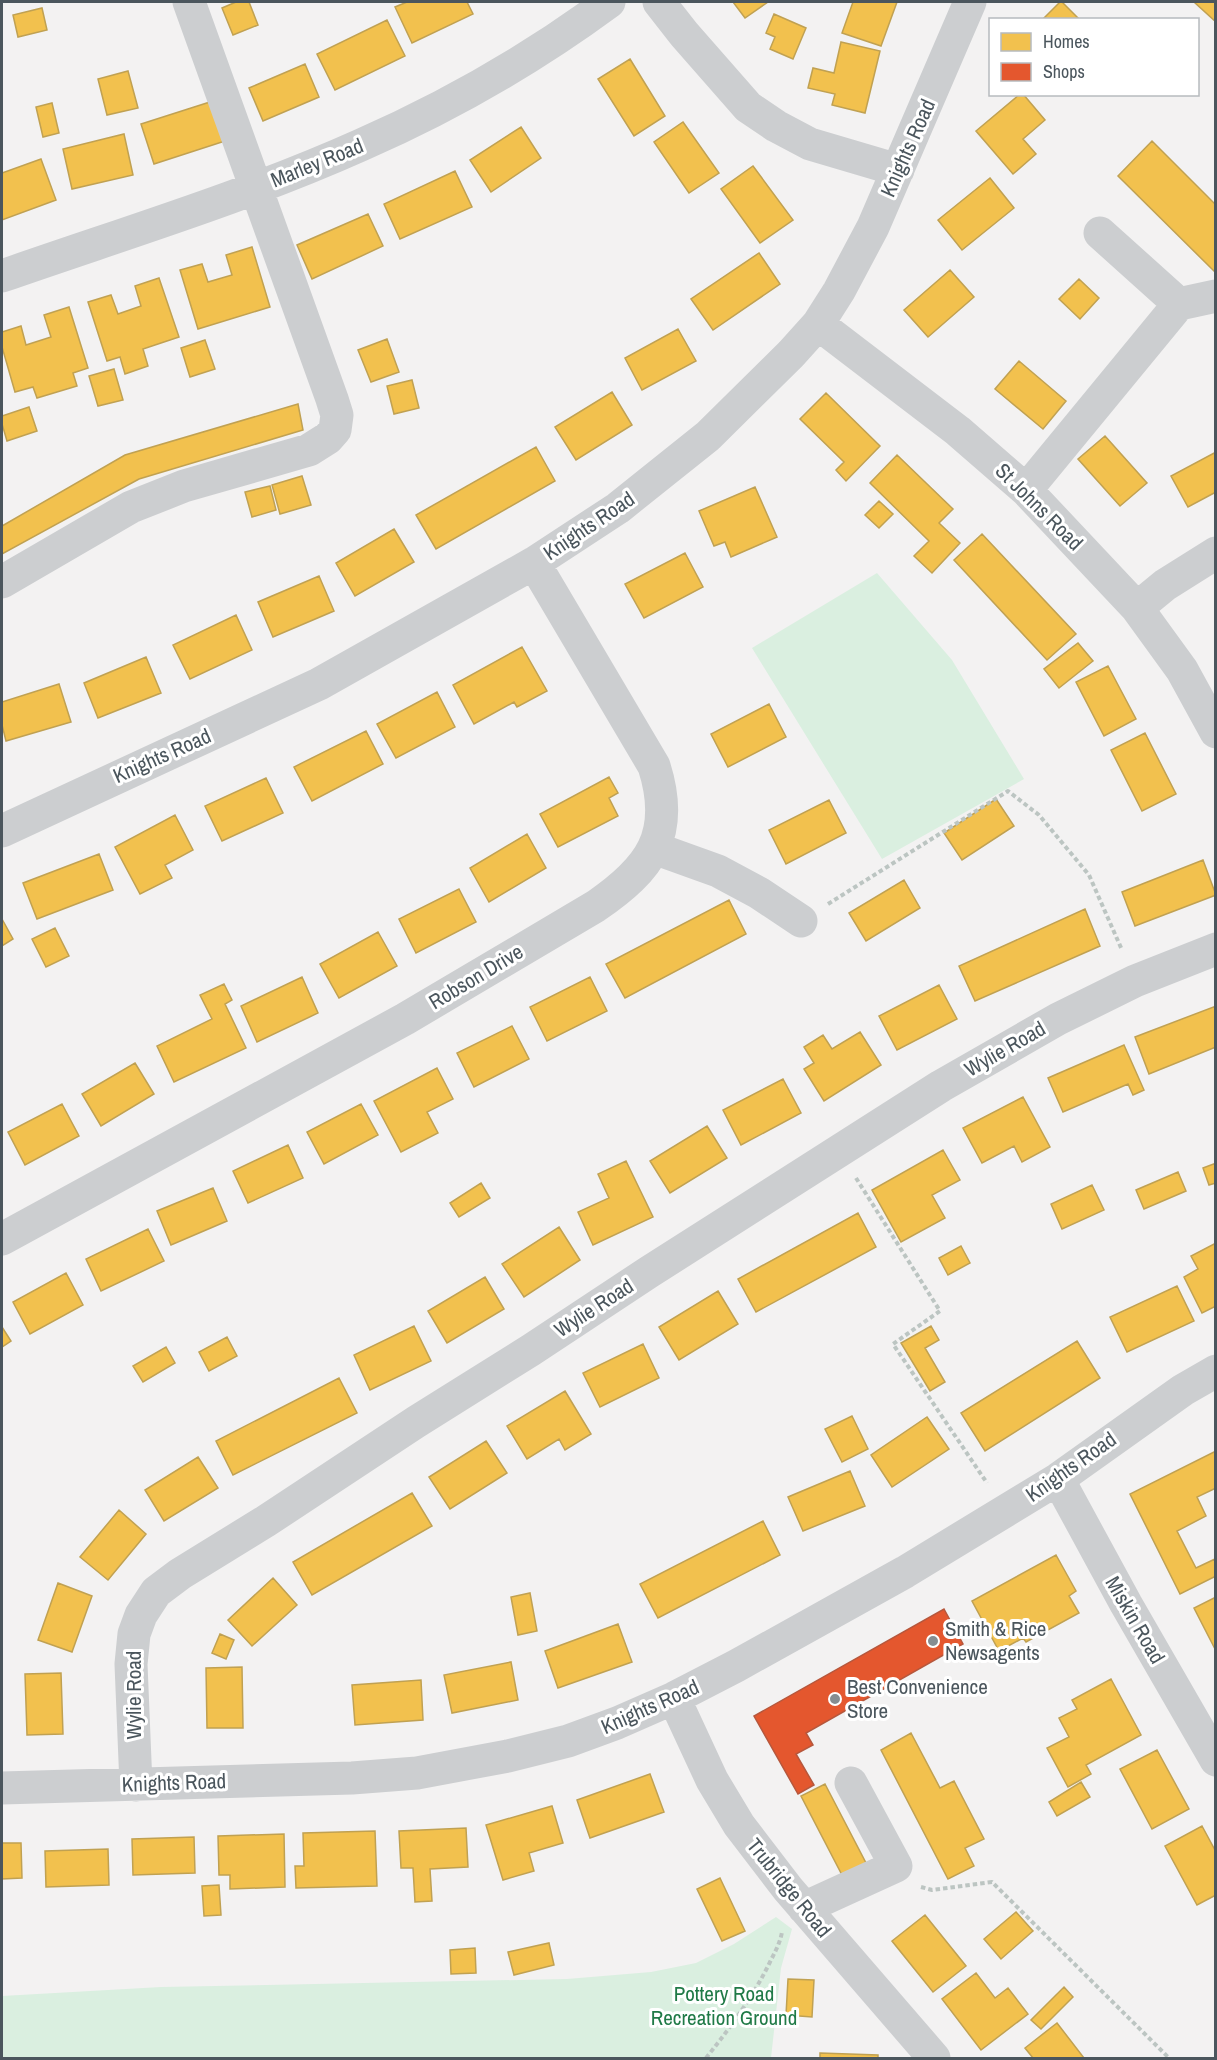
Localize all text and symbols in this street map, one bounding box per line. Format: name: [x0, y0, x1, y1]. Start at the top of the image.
legend: [989, 18, 1199, 96]
text: Homes: [1043, 29, 1090, 54]
text: Shops: [1043, 59, 1085, 84]
street label: Knights Road: [873, 94, 942, 201]
street label: Marley Road: [266, 131, 367, 194]
street label: St Johns Road: [989, 456, 1090, 557]
street label: Knights Road: [537, 484, 640, 567]
street label: Knights Road: [108, 721, 215, 790]
street label: Robson Drive: [423, 937, 528, 1016]
street label: Wylie Road: [959, 1014, 1050, 1083]
street label: Wylie Road: [549, 1271, 639, 1344]
street label: Knights Road: [1020, 1425, 1122, 1508]
street label: Miskin Road: [1099, 1571, 1172, 1669]
place label: Smith & Rice Newsagents: [945, 1614, 1046, 1667]
marker: Smith & Rice Newsagents: [926, 1634, 940, 1648]
street label: Wylie Road: [119, 1651, 148, 1739]
street label: Knights Road: [596, 1672, 703, 1741]
place label: Best Convenience Store: [847, 1672, 988, 1725]
marker: Best Convenience Store: [828, 1692, 842, 1706]
street label: Knights Road: [121, 1766, 227, 1799]
street label: Trubridge Road: [740, 1832, 838, 1943]
park label: Pottery Road Recreation Ground: [651, 1979, 797, 2032]

